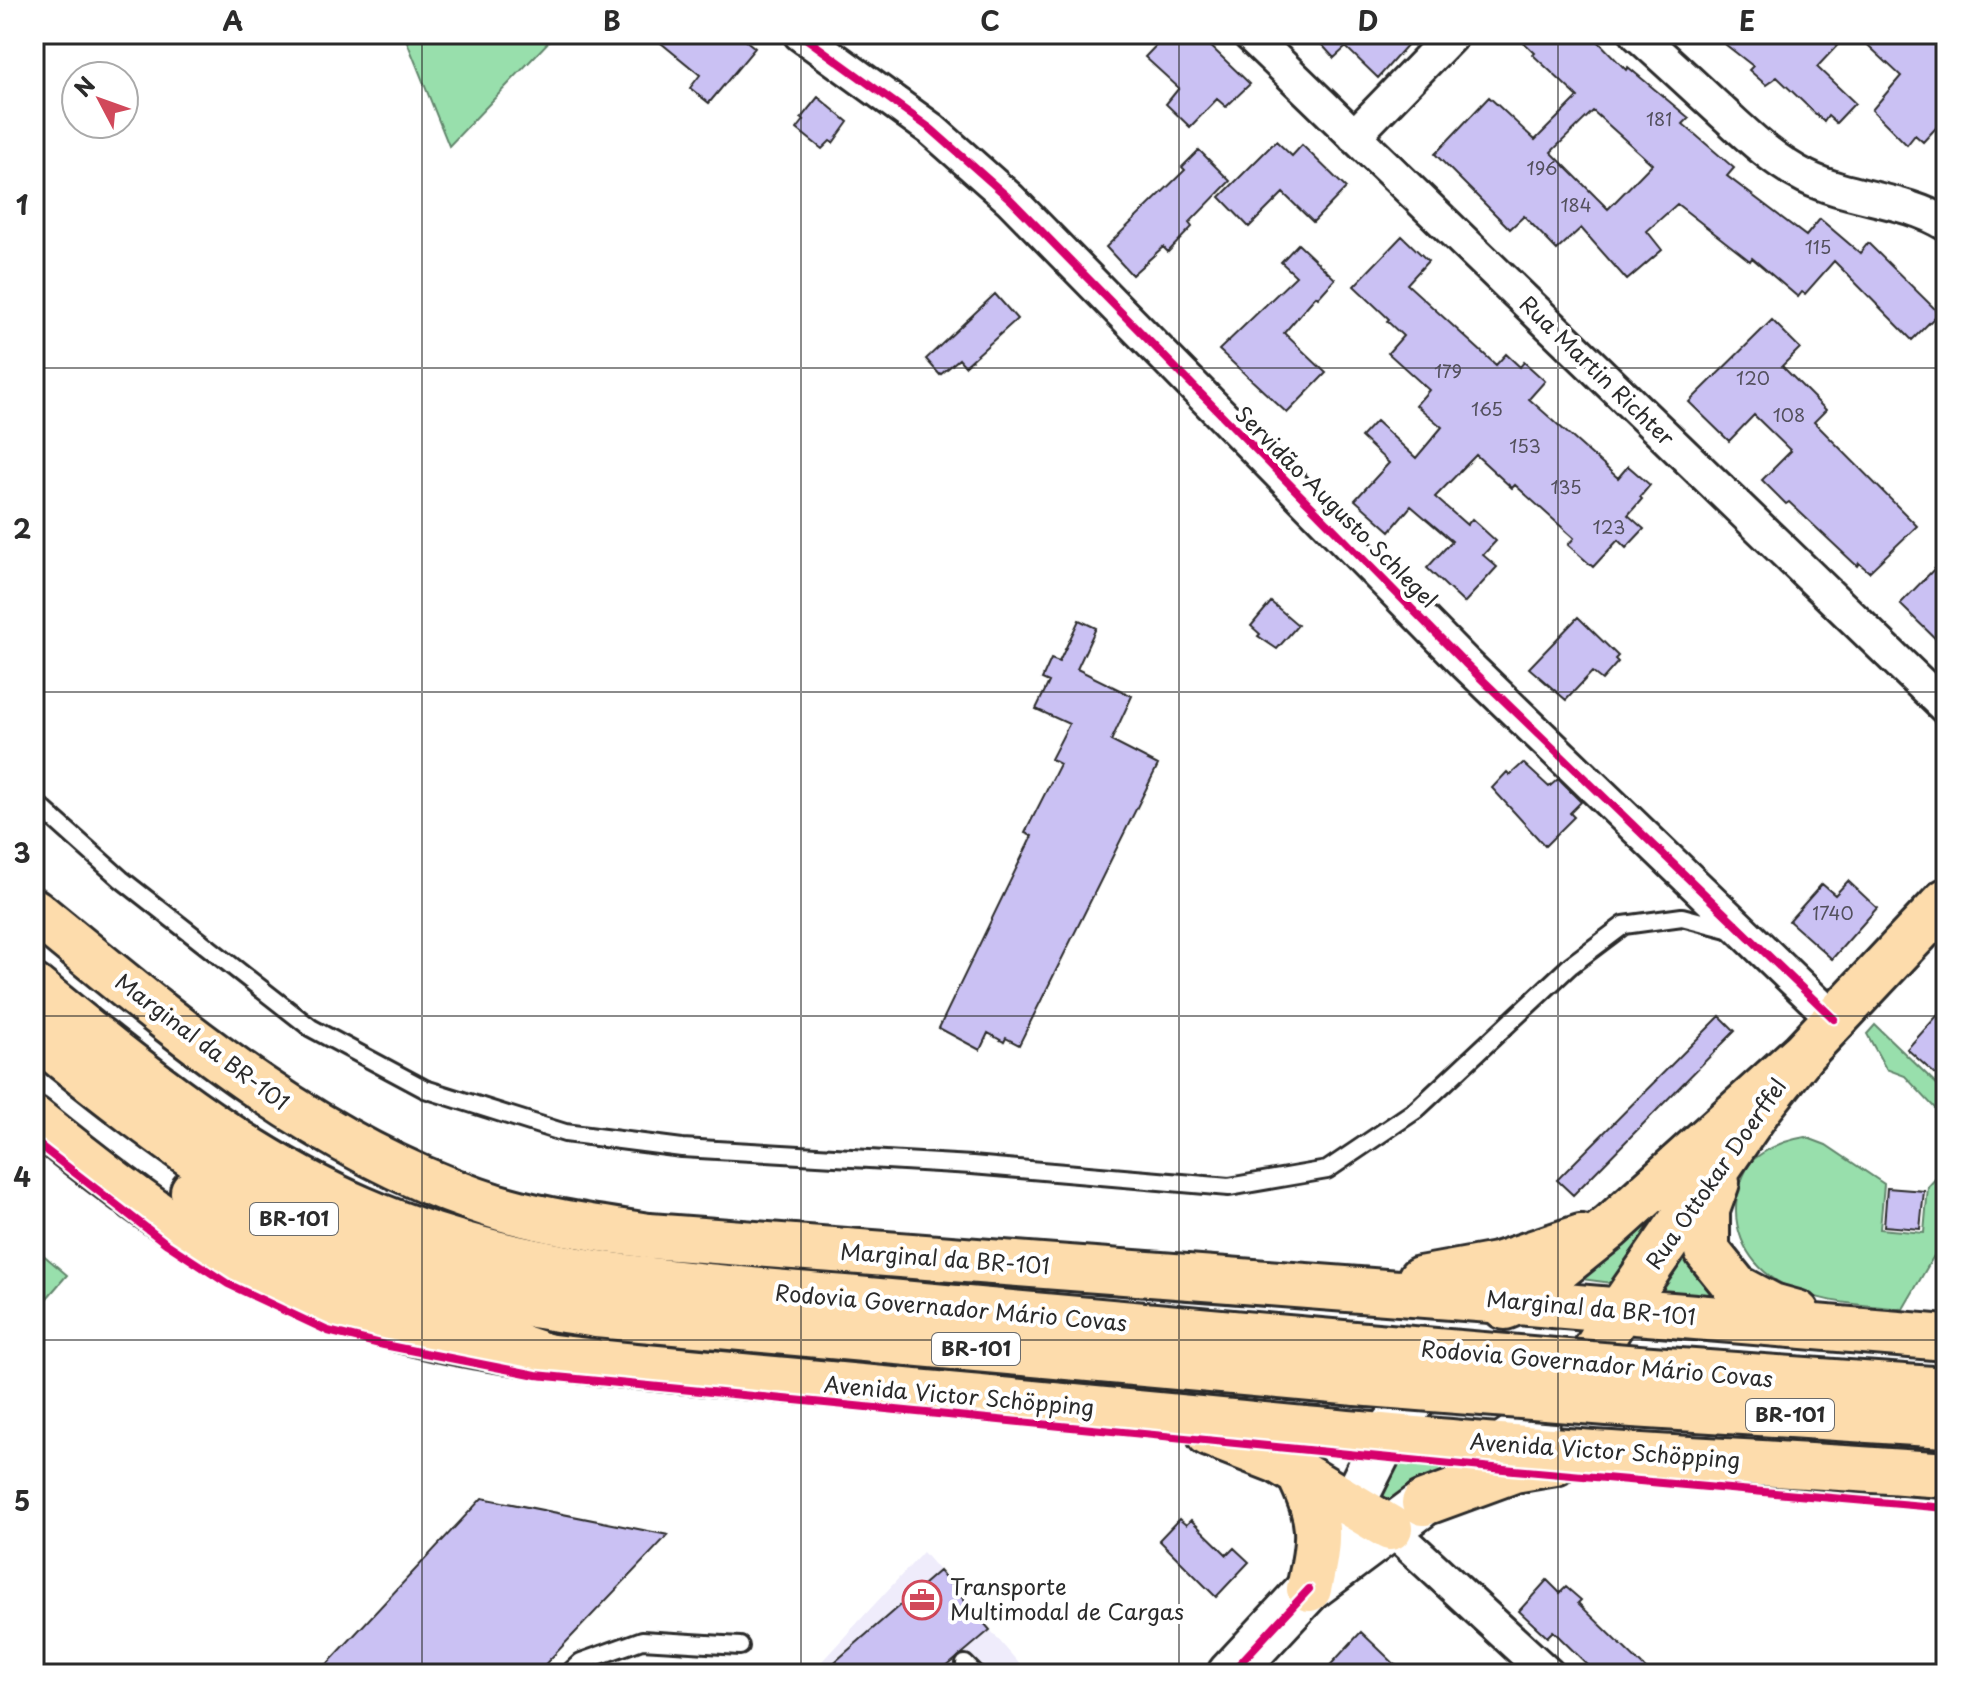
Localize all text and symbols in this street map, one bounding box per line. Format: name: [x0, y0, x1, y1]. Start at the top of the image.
text: A: [223, 1, 243, 40]
text: B: [603, 1, 621, 40]
text: C: [980, 1, 1000, 40]
text: D: [1358, 1, 1378, 40]
text: E: [1739, 1, 1755, 40]
north arrow: [60, 60, 140, 140]
text: N: [66, 68, 102, 103]
house number: 181: [1646, 105, 1672, 132]
house number: 196: [1527, 154, 1557, 181]
text: 1: [16, 185, 28, 224]
house number: 184: [1560, 191, 1592, 218]
house number: 115: [1805, 233, 1831, 260]
street label: Rua Martin Richter: [1513, 287, 1684, 453]
house number: 179: [1434, 357, 1462, 384]
house number: 120: [1736, 364, 1770, 391]
house number: 165: [1471, 395, 1503, 422]
street label: Servidão Augusto Schlegel: [1229, 397, 1446, 614]
house number: 108: [1773, 401, 1805, 428]
house number: 153: [1509, 432, 1541, 459]
house number: 135: [1550, 473, 1582, 500]
text: 2: [13, 509, 31, 548]
house number: 123: [1593, 513, 1625, 540]
text: 3: [13, 833, 31, 872]
house number: 1740: [1812, 899, 1854, 926]
street label: Marginal da BR-101: [109, 964, 297, 1117]
street label: Rua Ottokar Doerffel: [1636, 1071, 1793, 1275]
text: 4: [13, 1157, 31, 1196]
road number: BR-101: [250, 1203, 338, 1235]
street label: Marginal da BR-101: [839, 1234, 1051, 1281]
street label: Rodovia Governador Mário Covas: [774, 1275, 1129, 1338]
street label: Marginal da BR-101: [1485, 1281, 1697, 1332]
street label: Rodovia Governador Mário Covas: [1420, 1331, 1775, 1394]
road number: BR-101: [932, 1333, 1020, 1365]
street label: Avenida Victor Schöpping: [823, 1366, 1096, 1423]
road number: BR-101: [1746, 1399, 1834, 1431]
street label: Avenida Victor Schöpping: [1469, 1424, 1741, 1475]
text: 5: [14, 1481, 30, 1520]
place label: Transporte Multimodal de Cargas: [950, 1569, 1184, 1627]
office icon: Transporte Multimodal de Cargas: [901, 1579, 943, 1621]

